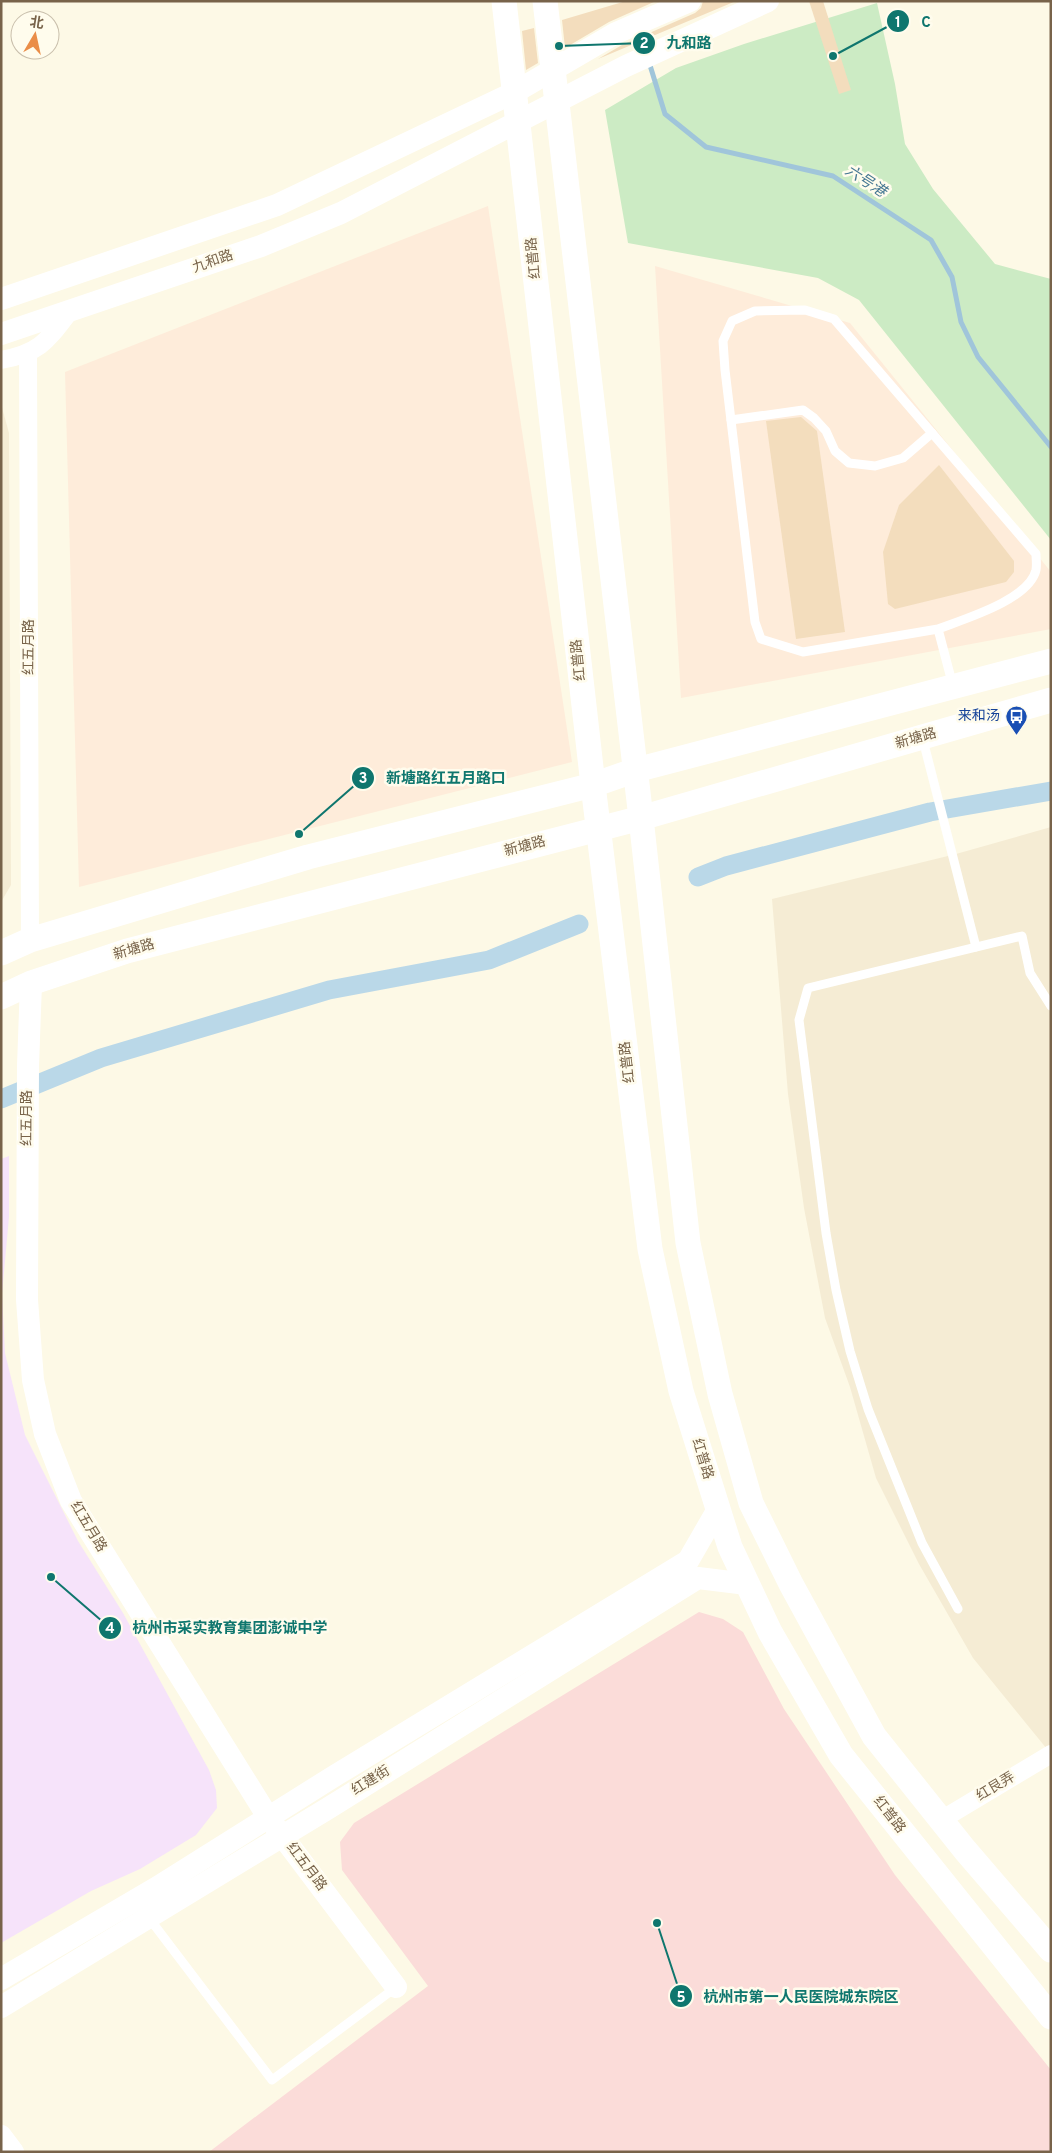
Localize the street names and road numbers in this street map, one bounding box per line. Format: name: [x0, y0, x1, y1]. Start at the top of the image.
street label: 红普路: [523, 236, 545, 280]
street label: 九和路: [190, 247, 236, 277]
street label: 红五月路: [21, 619, 38, 675]
street label: 红普路: [568, 638, 590, 682]
street label: 新塘路: [893, 724, 939, 753]
street label: 新塘路: [502, 832, 547, 861]
street label: 新塘路: [111, 935, 157, 964]
street label: 红普路: [617, 1040, 639, 1084]
street label: 红五月路: [19, 1090, 36, 1146]
street label: 红普路: [688, 1436, 716, 1482]
street label: 红五月路: [66, 1499, 110, 1555]
street label: 红建街: [349, 1763, 393, 1799]
street label: 红艮弄: [974, 1769, 1018, 1805]
street label: 红普路: [869, 1793, 909, 1837]
street label: 红五月路: [282, 1840, 330, 1894]

